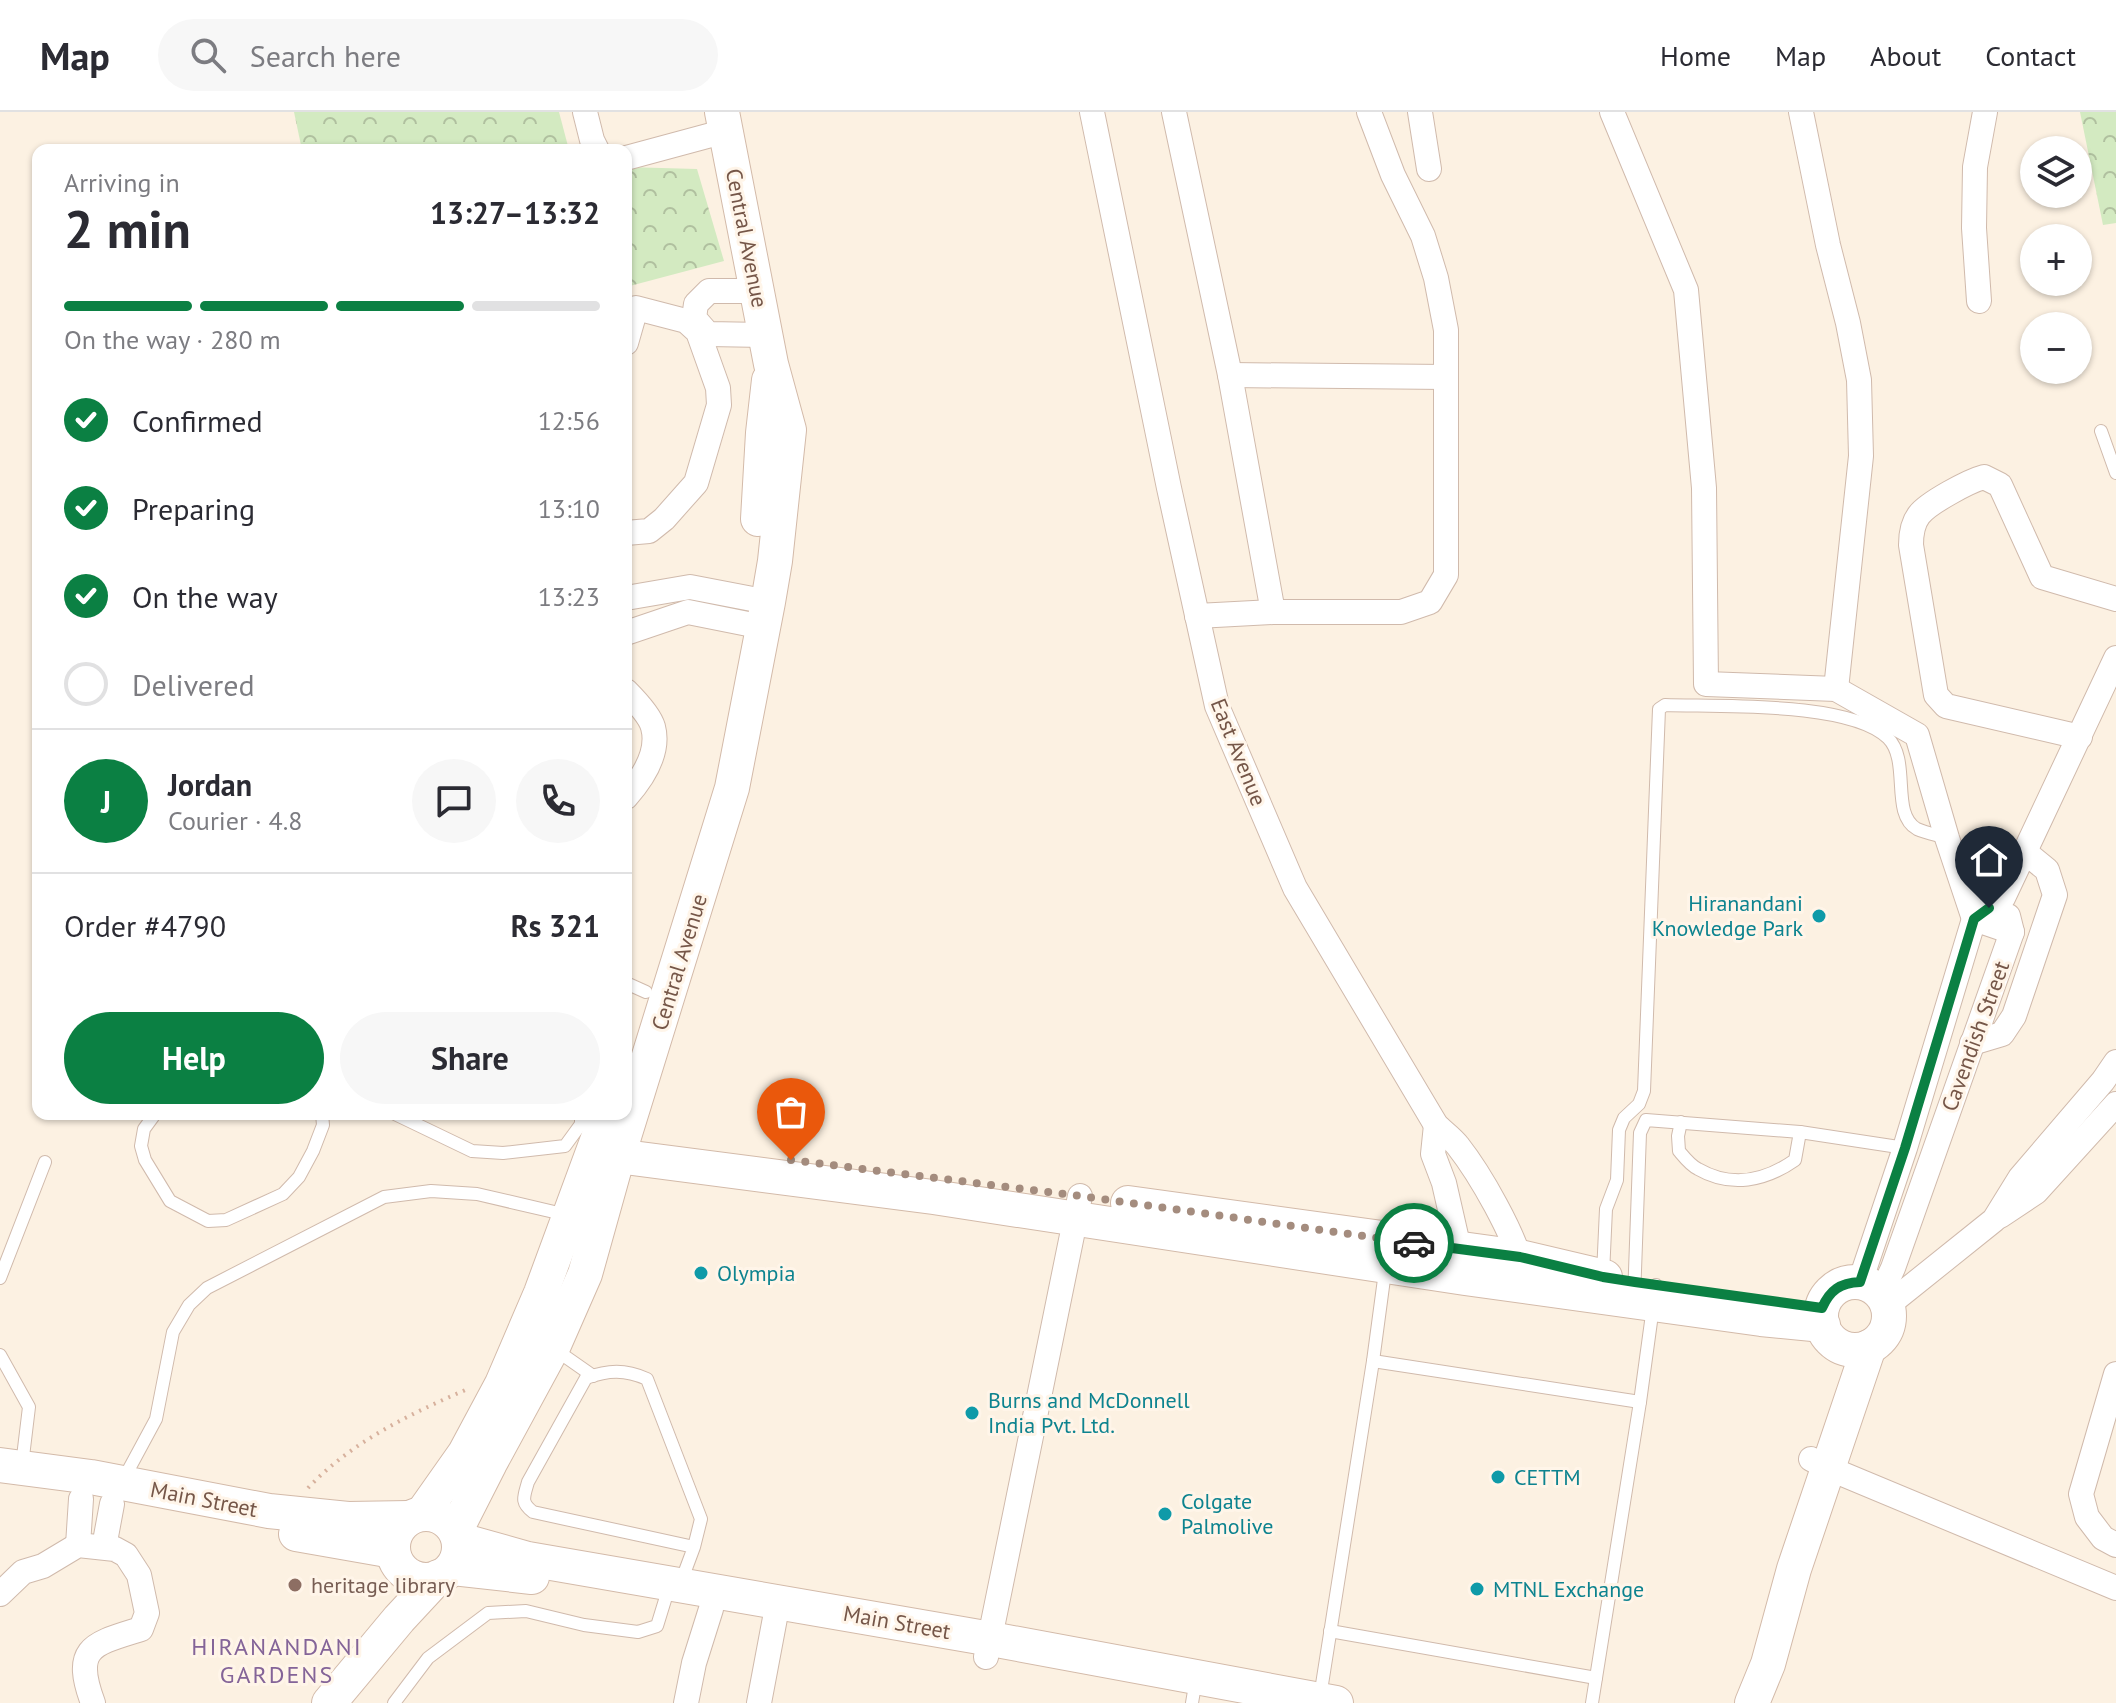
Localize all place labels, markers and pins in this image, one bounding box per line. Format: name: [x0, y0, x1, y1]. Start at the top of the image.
pin: [1955, 826, 2023, 908]
place label: Hiranandani Knowledge Park: [1652, 889, 1803, 942]
marker: Hiranandani Knowledge Park: [1810, 907, 1828, 925]
pin: [757, 1078, 825, 1160]
place label: Olympia: [717, 1259, 795, 1287]
marker: Olympia: [692, 1264, 710, 1282]
place label: Burns and McDonnell India Pvt. Ltd.: [988, 1386, 1190, 1439]
marker: Burns and McDonnell India Pvt. Ltd.: [963, 1404, 981, 1422]
place label: CETTM: [1514, 1463, 1581, 1491]
marker: CETTM: [1489, 1468, 1507, 1486]
place label: Colgate Palmolive: [1181, 1487, 1273, 1540]
marker: Colgate Palmolive: [1156, 1505, 1174, 1523]
place label: heritage library: [311, 1571, 456, 1599]
place label: MTNL Exchange: [1493, 1575, 1644, 1603]
marker: heritage library: [286, 1576, 304, 1594]
marker: MTNL Exchange: [1468, 1580, 1486, 1598]

